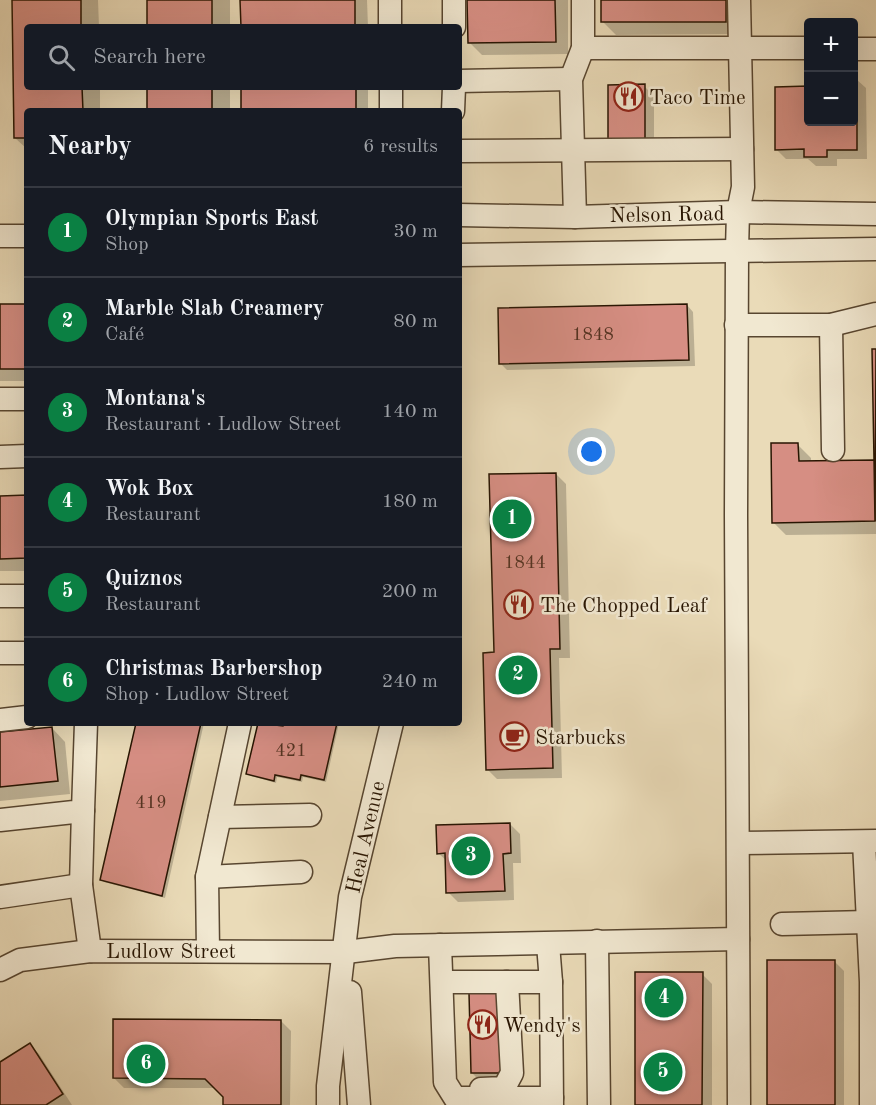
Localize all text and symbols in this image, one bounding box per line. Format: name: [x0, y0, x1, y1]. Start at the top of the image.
map controls: [804, 18, 858, 126]
button: +: [804, 18, 858, 72]
search box: [24, 24, 462, 90]
icon: search: [45, 41, 78, 74]
text: Search here: [93, 46, 206, 68]
button: −: [804, 72, 858, 126]
restaurant icon: Taco Time: [612, 81, 644, 113]
place label: Taco Time: [649, 88, 746, 109]
text: Nearby: [48, 134, 132, 160]
text: 6 results: [363, 137, 438, 157]
street label: Nelson Road: [609, 204, 725, 227]
text: Olympian Sports East: [105, 208, 318, 230]
text: 1: [62, 222, 73, 242]
text: 30 m: [393, 222, 438, 242]
text: Shop: [105, 235, 149, 255]
text: Marble Slab Creamery: [105, 298, 324, 320]
text: 2: [62, 312, 73, 332]
text: 80 m: [393, 312, 438, 332]
text: Café: [105, 325, 144, 345]
house number: 1848: [572, 326, 614, 344]
text: Montana's: [105, 388, 205, 410]
text: 3: [62, 402, 73, 422]
text: 140 m: [382, 402, 438, 422]
text: Restaurant · Ludlow Street: [105, 415, 341, 435]
your location: [577, 437, 606, 466]
text: Wok Box: [105, 478, 194, 500]
text: 4: [62, 492, 73, 512]
text: 180 m: [382, 492, 438, 512]
pin: 1: [492, 496, 532, 542]
text: Restaurant: [105, 505, 201, 525]
house number: 1844: [504, 554, 546, 572]
text: Quiznos: [105, 568, 182, 590]
text: 5: [62, 582, 73, 602]
text: 200 m: [382, 582, 438, 602]
restaurant icon: The Chopped Leaf: [503, 589, 535, 621]
text: Restaurant: [105, 595, 201, 615]
place label: The Chopped Leaf: [540, 596, 708, 617]
pin: 2: [498, 652, 538, 698]
text: Christmas Barbershop: [105, 658, 323, 680]
text: 6: [62, 672, 73, 692]
text: 240 m: [382, 672, 438, 692]
text: Shop · Ludlow Street: [105, 685, 289, 705]
cafe icon: Starbucks: [498, 721, 530, 753]
place label: Starbucks: [535, 728, 626, 749]
house number: 421: [275, 742, 307, 760]
street label: Heal Avenue: [343, 779, 390, 896]
house number: 419: [135, 794, 167, 812]
pin: 3: [452, 834, 490, 878]
street label: Ludlow Street: [106, 942, 236, 963]
pin: 4: [644, 976, 684, 1020]
restaurant icon: Wendy's: [466, 1009, 498, 1041]
place label: Wendy's: [503, 1016, 581, 1037]
pin: 6: [126, 1042, 166, 1086]
pin: 5: [644, 1050, 682, 1094]

